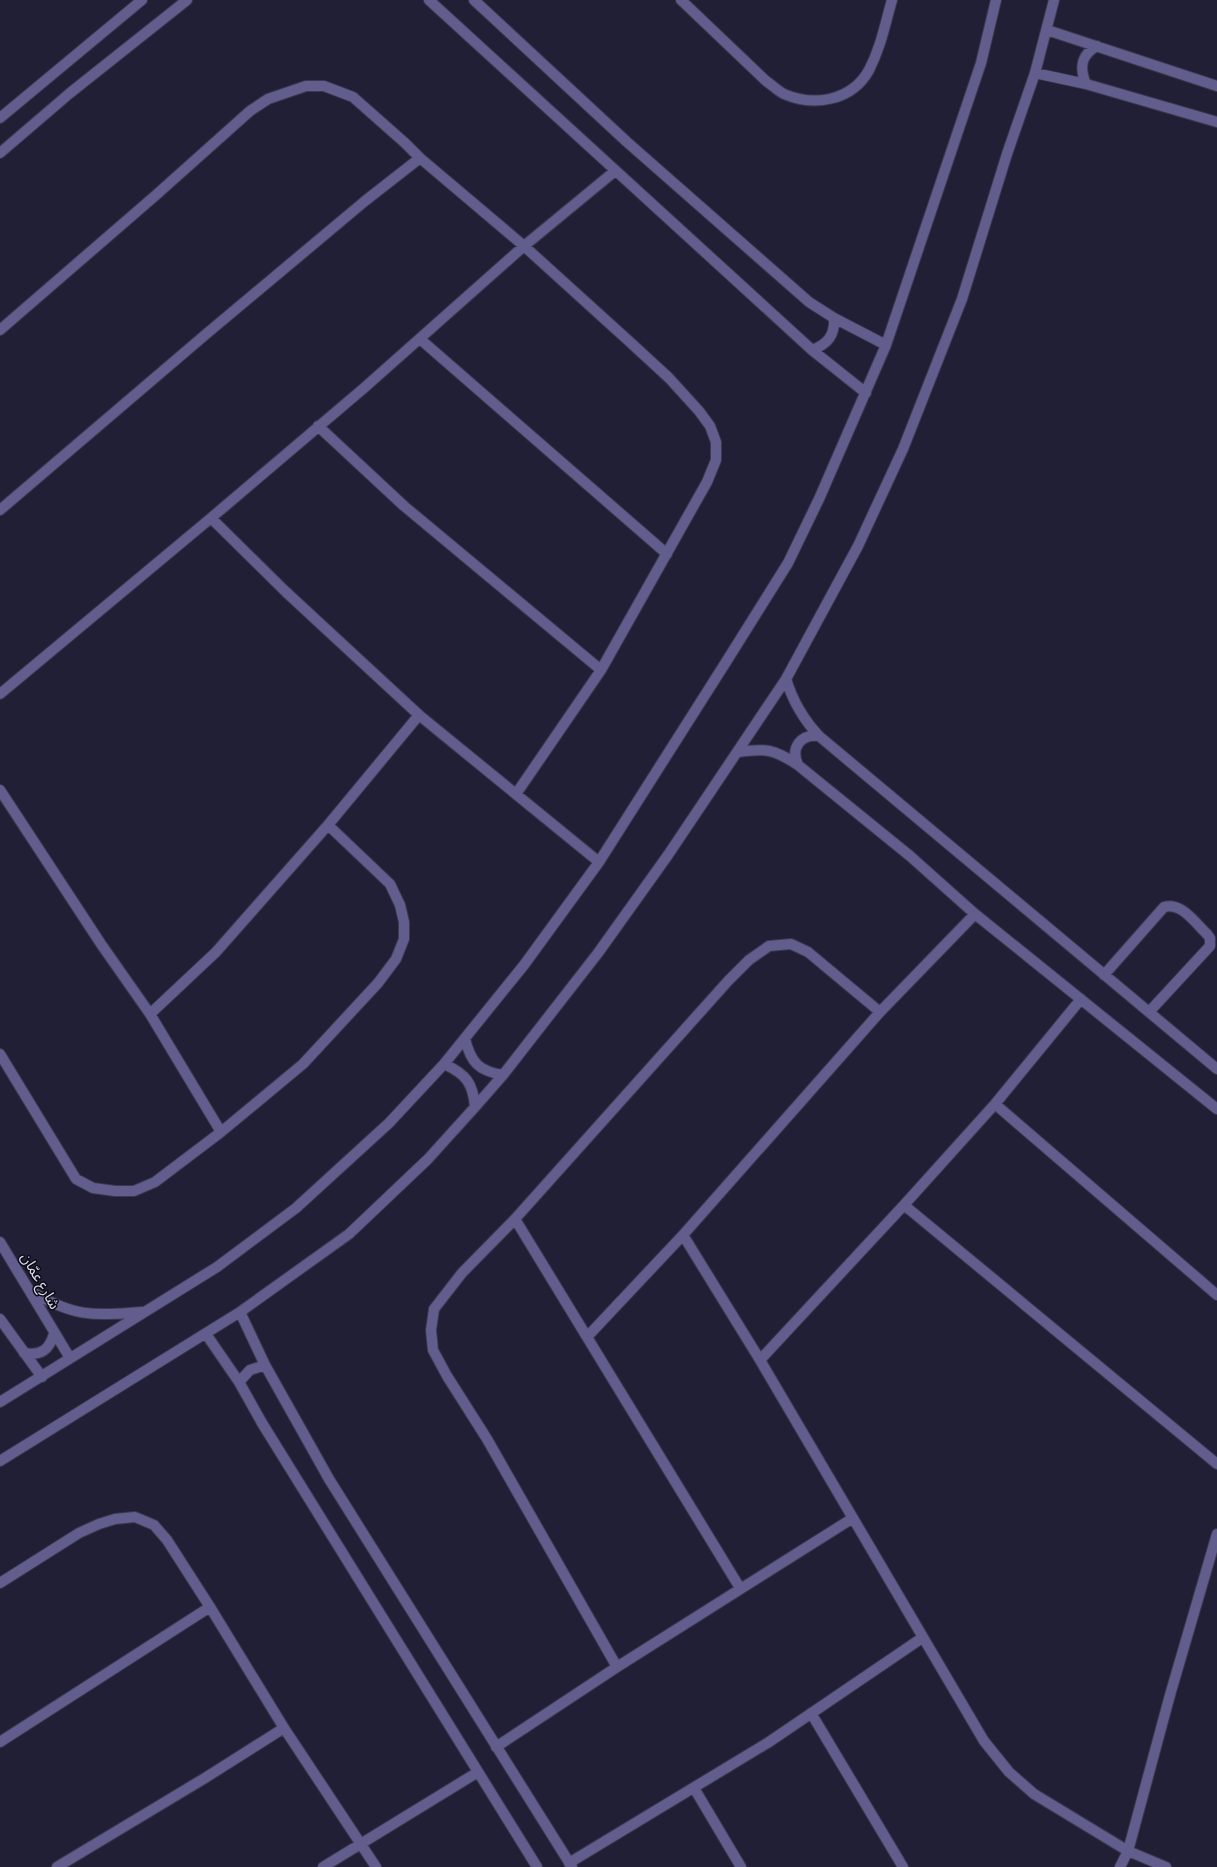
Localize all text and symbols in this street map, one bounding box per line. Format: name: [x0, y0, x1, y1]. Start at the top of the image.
street label: شارع عمّان: [14, 1250, 62, 1314]

